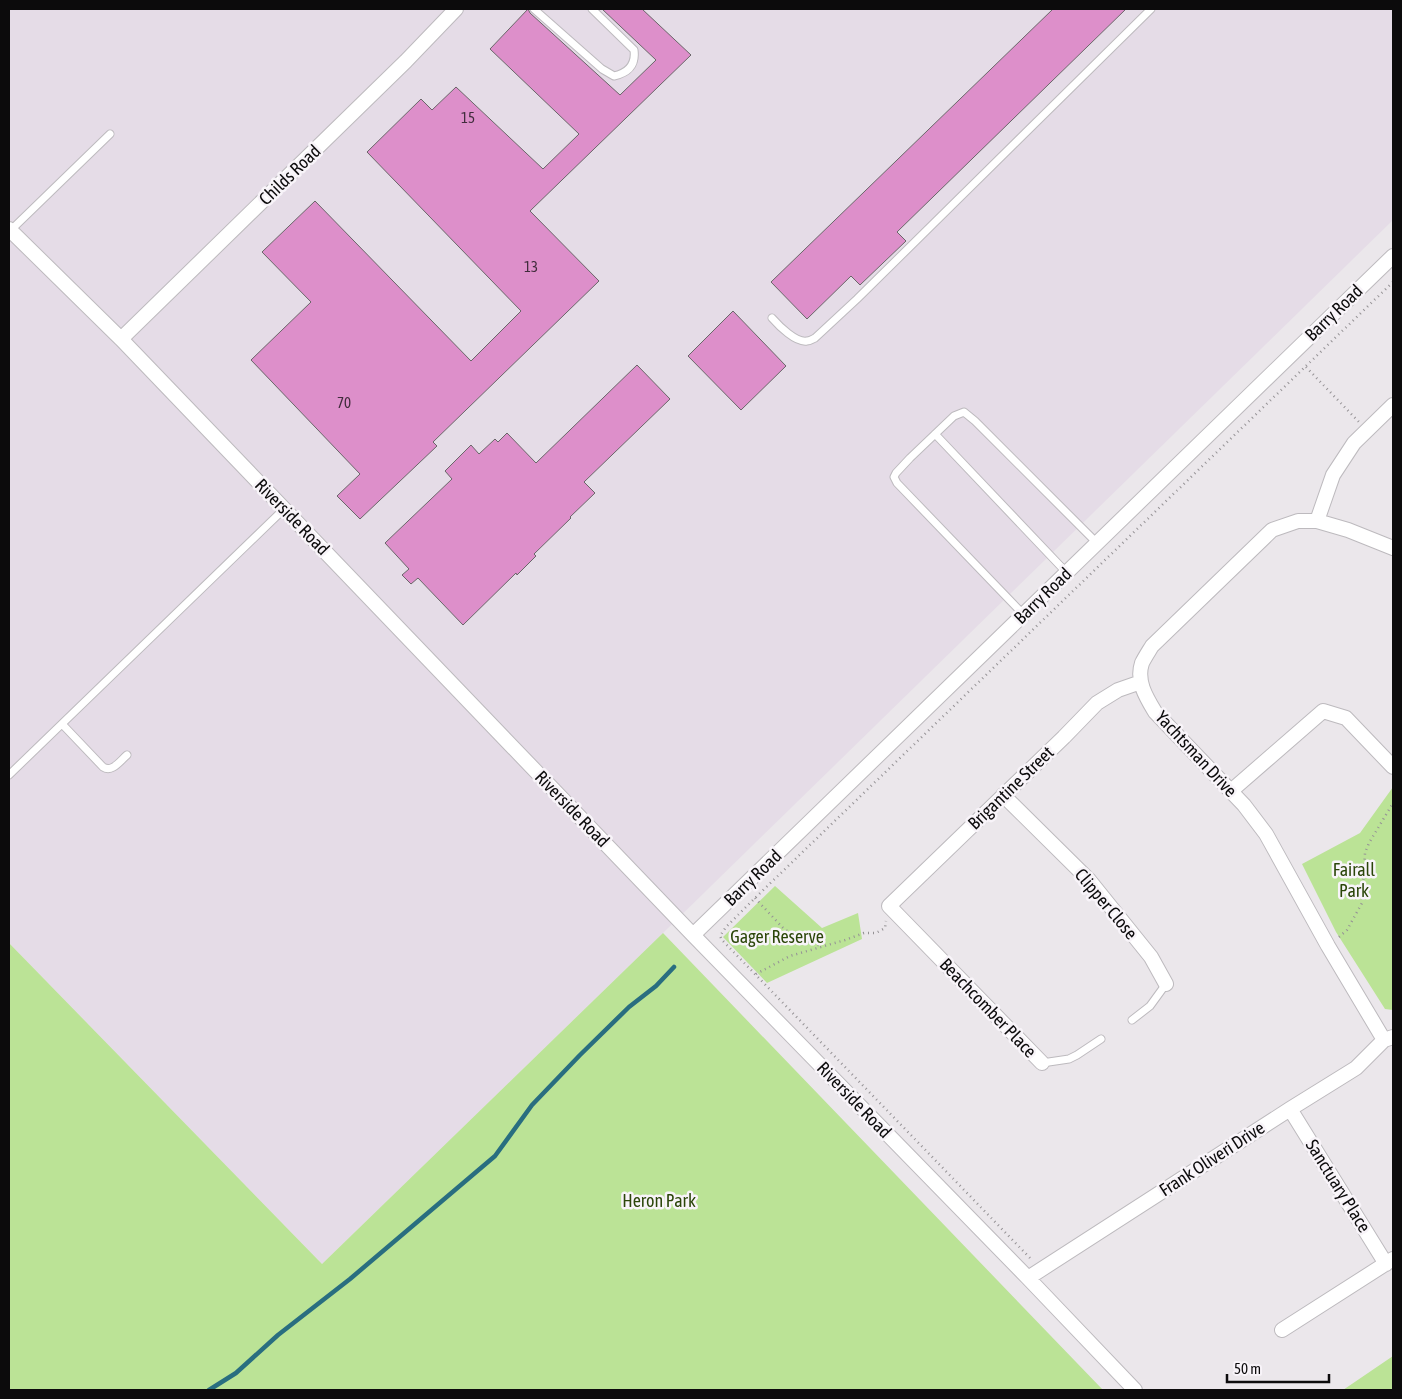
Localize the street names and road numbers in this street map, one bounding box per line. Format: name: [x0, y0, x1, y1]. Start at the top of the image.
street label: Childs Road: [255, 140, 325, 209]
street label: Barry Road: [1301, 280, 1367, 345]
street label: Riverside Road: [251, 474, 334, 559]
street label: Barry Road: [1010, 563, 1076, 628]
street label: Yachtsman Drive: [1151, 706, 1241, 801]
street label: Brigantine Street: [964, 742, 1058, 834]
street label: Riverside Road: [531, 766, 614, 851]
street label: Barry Road: [720, 845, 786, 910]
street label: Clipper Close: [1071, 864, 1142, 943]
street label: Beachcomber Place: [936, 954, 1041, 1062]
street label: Riverside Road: [813, 1057, 896, 1142]
street label: Frank Oliveri Drive: [1155, 1117, 1268, 1200]
street label: Sanctuary Place: [1302, 1135, 1375, 1236]

